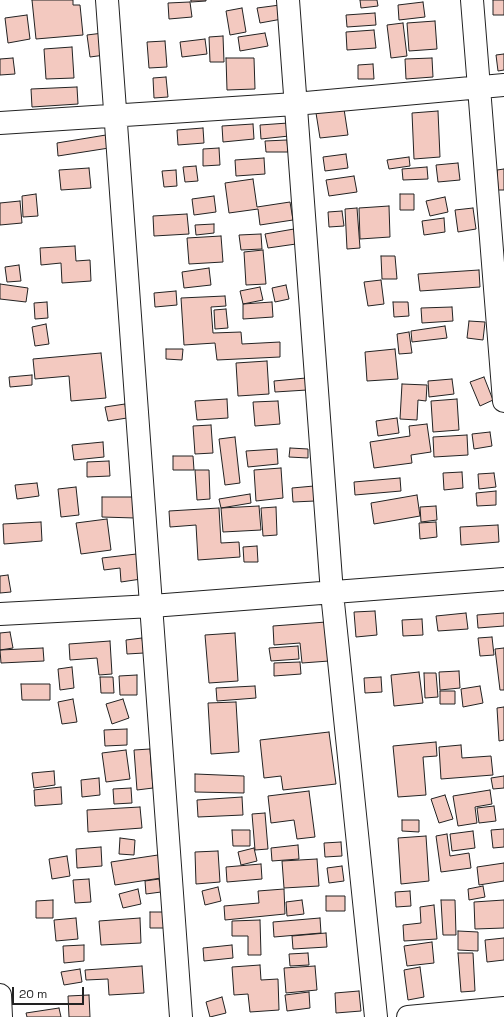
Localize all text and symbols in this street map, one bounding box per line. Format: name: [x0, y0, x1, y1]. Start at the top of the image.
scale bar: [14, 979, 86, 1005]
text: 20 m: [19, 986, 47, 1002]

